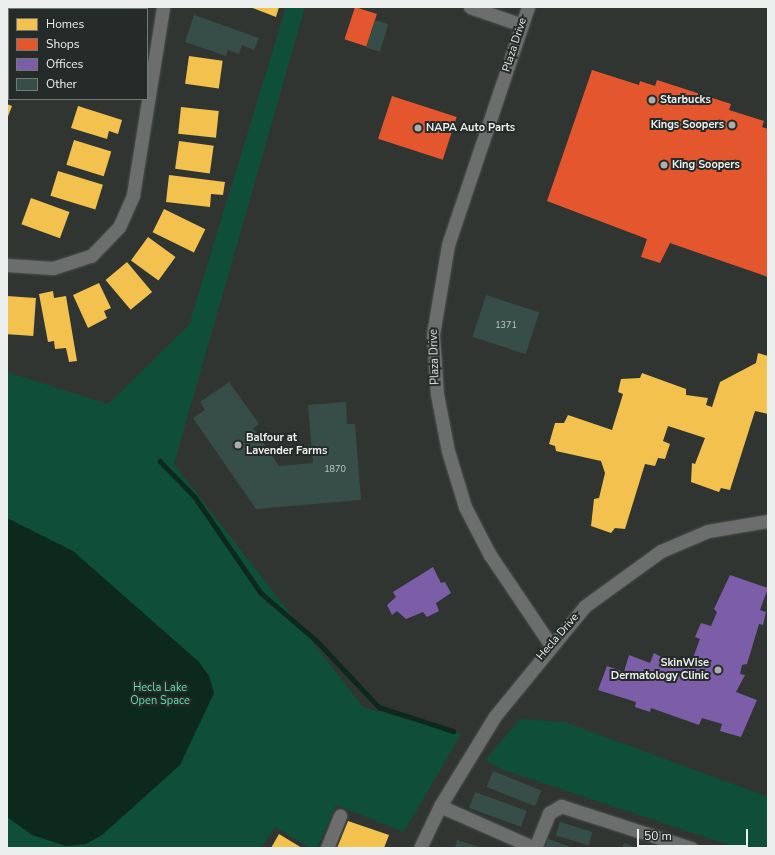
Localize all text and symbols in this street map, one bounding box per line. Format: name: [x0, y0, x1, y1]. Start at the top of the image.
legend: [8, 8, 148, 100]
text: Homes: [46, 16, 84, 32]
street label: Plaza Drive: [500, 16, 530, 74]
text: Shops: [46, 36, 80, 52]
text: Offices: [46, 56, 83, 72]
text: Other: [46, 76, 77, 92]
place label: Starbucks: [660, 93, 711, 107]
marker: Starbucks: [647, 95, 657, 105]
place label: Kings Soopers: [651, 118, 724, 132]
marker: Kings Soopers: [727, 120, 737, 130]
place label: NAPA Auto Parts: [426, 121, 515, 135]
marker: NAPA Auto Parts: [413, 123, 423, 133]
place label: King Soopers: [672, 158, 740, 172]
marker: King Soopers: [659, 160, 669, 170]
house number: 1371: [495, 320, 517, 330]
street label: Plaza Drive: [427, 329, 443, 385]
place label: Balfour at Lavender Farms: [246, 432, 327, 458]
marker: Balfour at Lavender Farms: [233, 440, 243, 450]
house number: 1870: [324, 464, 346, 474]
street label: Hecla Drive: [534, 611, 582, 663]
place label: SkinWise Dermatology Clinic: [611, 657, 709, 683]
marker: SkinWise Dermatology Clinic: [712, 664, 724, 676]
park label: Hecla Lake Open Space: [130, 682, 190, 708]
scale bar: [639, 821, 750, 847]
text: 50 m: [644, 828, 672, 844]

